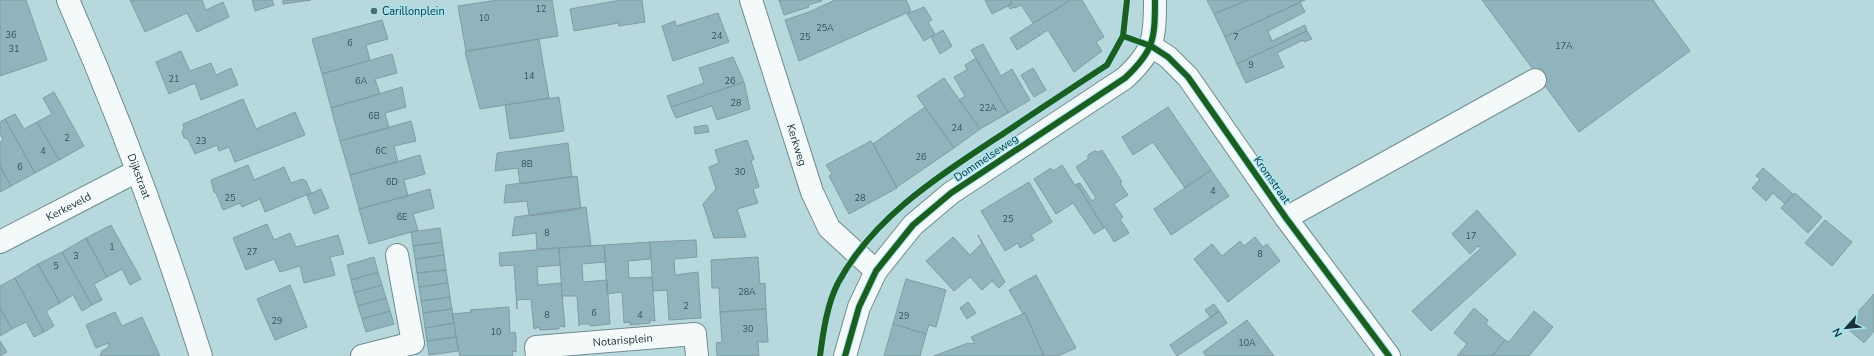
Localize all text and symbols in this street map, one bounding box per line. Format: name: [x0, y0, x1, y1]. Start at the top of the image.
house number: 12: [536, 3, 546, 15]
place label: Carillonplein: [382, 4, 445, 19]
marker: Carillonplein: [369, 6, 379, 16]
house number: 10: [479, 12, 489, 24]
house number: 25A: [816, 22, 834, 34]
house number: 36: [6, 29, 16, 41]
house number: 24: [712, 30, 723, 42]
house number: 25: [800, 31, 810, 43]
house number: 7: [1233, 31, 1239, 43]
house number: 6: [347, 37, 353, 49]
house number: 17A: [1555, 40, 1573, 52]
house number: 31: [9, 43, 19, 55]
house number: 9: [1248, 59, 1254, 71]
house number: 14: [524, 70, 535, 82]
house number: 21: [169, 73, 179, 85]
house number: 6A: [355, 75, 367, 87]
house number: 26: [725, 75, 735, 87]
house number: 28: [731, 97, 741, 109]
house number: 22A: [979, 102, 997, 114]
house number: 6B: [368, 110, 380, 122]
street label: Kerkweg: [783, 122, 811, 168]
house number: 24: [952, 122, 963, 134]
street label: Dommelseweg: [951, 131, 1021, 185]
house number: 2: [64, 132, 70, 144]
house number: 23: [196, 135, 206, 147]
house number: 4: [40, 145, 46, 157]
house number: 6C: [375, 145, 387, 157]
street label: Dijkstraat: [124, 151, 155, 201]
house number: 26: [916, 151, 926, 163]
street label: Kromstraat: [1250, 153, 1294, 207]
house number: 8B: [521, 158, 533, 170]
house number: 6: [17, 161, 23, 173]
house number: 30: [735, 166, 745, 178]
house number: 6D: [386, 176, 398, 188]
house number: 4: [1210, 185, 1216, 197]
street label: Kerkeveld: [43, 189, 93, 224]
house number: 25: [225, 192, 235, 204]
house number: 28: [855, 192, 865, 204]
house number: 6E: [397, 211, 407, 223]
house number: 25: [1003, 213, 1013, 225]
house number: 8: [544, 227, 550, 239]
house number: 17: [1466, 230, 1476, 242]
house number: 1: [109, 241, 115, 253]
house number: 27: [247, 246, 257, 258]
house number: 8: [1257, 248, 1263, 260]
house number: 3: [73, 250, 79, 262]
house number: 5: [53, 260, 59, 272]
house number: 28A: [738, 286, 756, 298]
house number: 2: [683, 300, 689, 312]
house number: 6: [591, 307, 597, 319]
north arrow: [1826, 308, 1866, 348]
house number: 8: [544, 309, 550, 321]
house number: 4: [637, 309, 643, 321]
house number: 29: [899, 310, 909, 322]
house number: 29: [272, 315, 282, 327]
house number: 30: [743, 323, 753, 335]
text: N: [1829, 325, 1846, 339]
house number: 10: [491, 326, 501, 338]
street label: Notarisplein: [592, 330, 653, 350]
house number: 10A: [1238, 337, 1256, 349]

